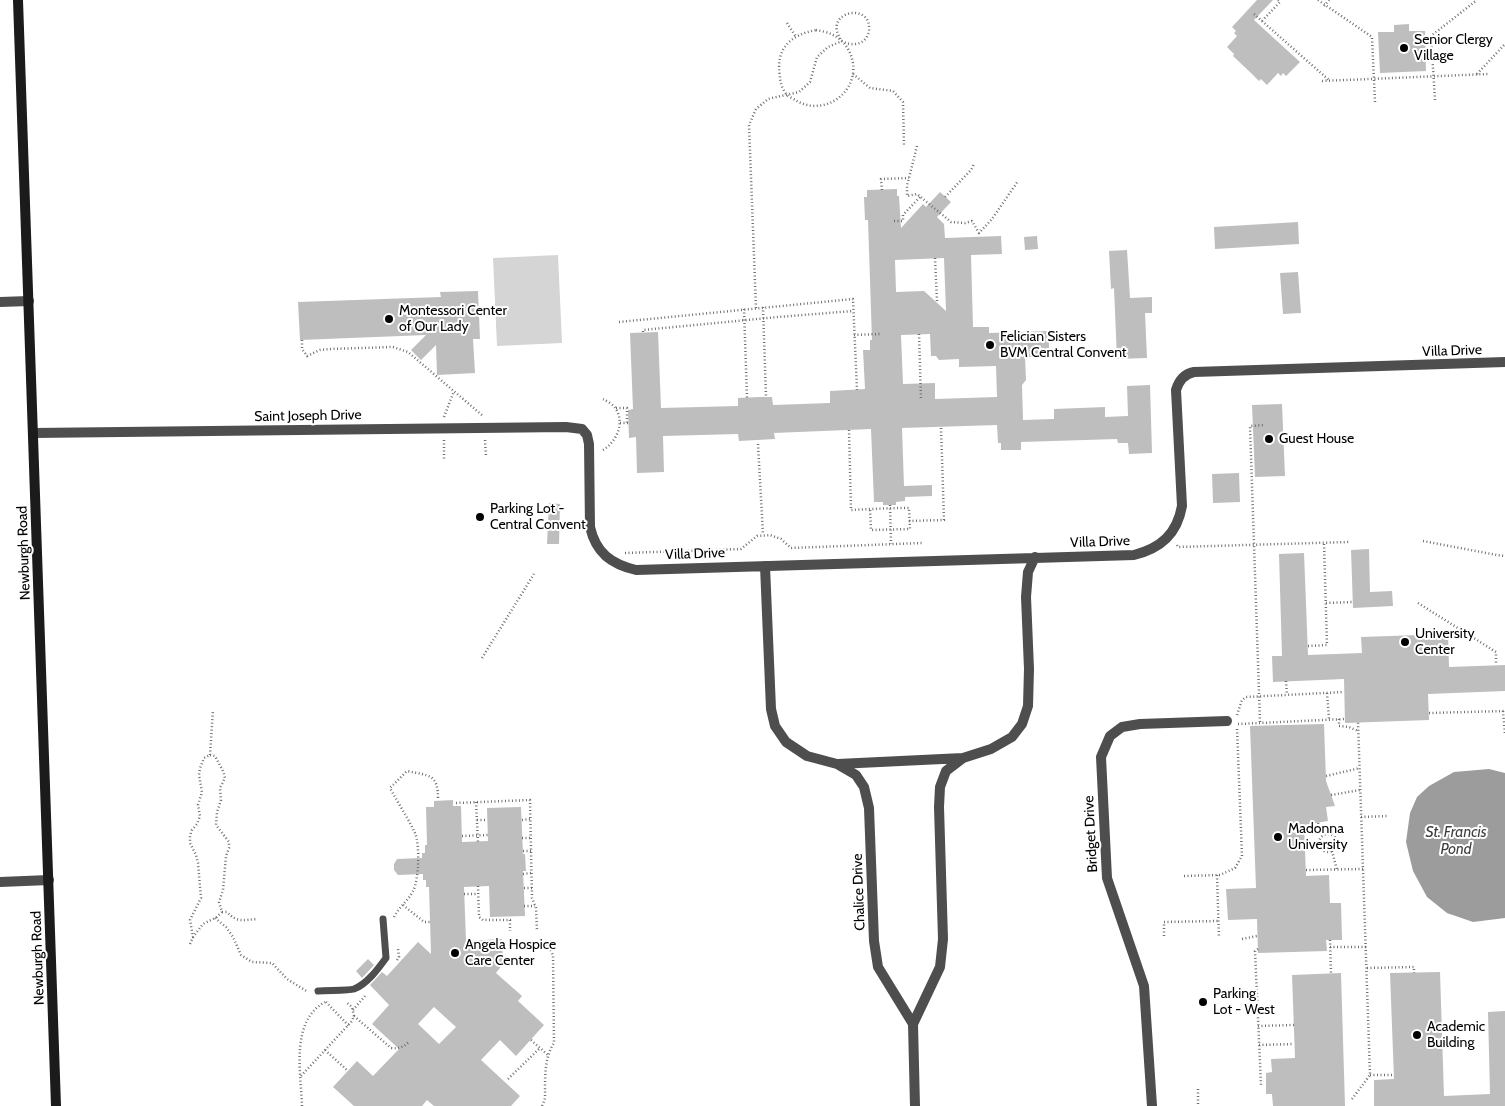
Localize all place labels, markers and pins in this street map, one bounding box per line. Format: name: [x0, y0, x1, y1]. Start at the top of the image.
place label: Senior Clergy Village: [1414, 32, 1493, 64]
marker: Senior Clergy Village: [1398, 42, 1410, 54]
place label: Montessori Center of Our Lady: [399, 303, 507, 336]
marker: Montessori Center of Our Lady: [383, 313, 395, 325]
place label: Felician Sisters BVM Central Convent: [1000, 329, 1127, 362]
marker: Felician Sisters BVM Central Convent: [984, 339, 996, 351]
place label: Guest House: [1279, 431, 1354, 447]
marker: Guest House: [1263, 433, 1275, 445]
place label: Parking Lot - Central Convent: [490, 501, 586, 534]
marker: Parking Lot - Central Convent: [474, 511, 486, 523]
place label: University Center: [1415, 626, 1475, 658]
marker: University Center: [1399, 636, 1411, 648]
place label: Madonna University: [1288, 821, 1348, 854]
marker: Madonna University: [1272, 831, 1284, 843]
place label: Angela Hospice Care Center: [465, 937, 556, 970]
marker: Angela Hospice Care Center: [449, 947, 461, 959]
place label: Parking Lot - West: [1213, 986, 1275, 1019]
marker: Parking Lot - West: [1197, 996, 1209, 1008]
place label: Academic Building: [1427, 1019, 1485, 1052]
marker: Academic Building: [1411, 1029, 1423, 1041]

